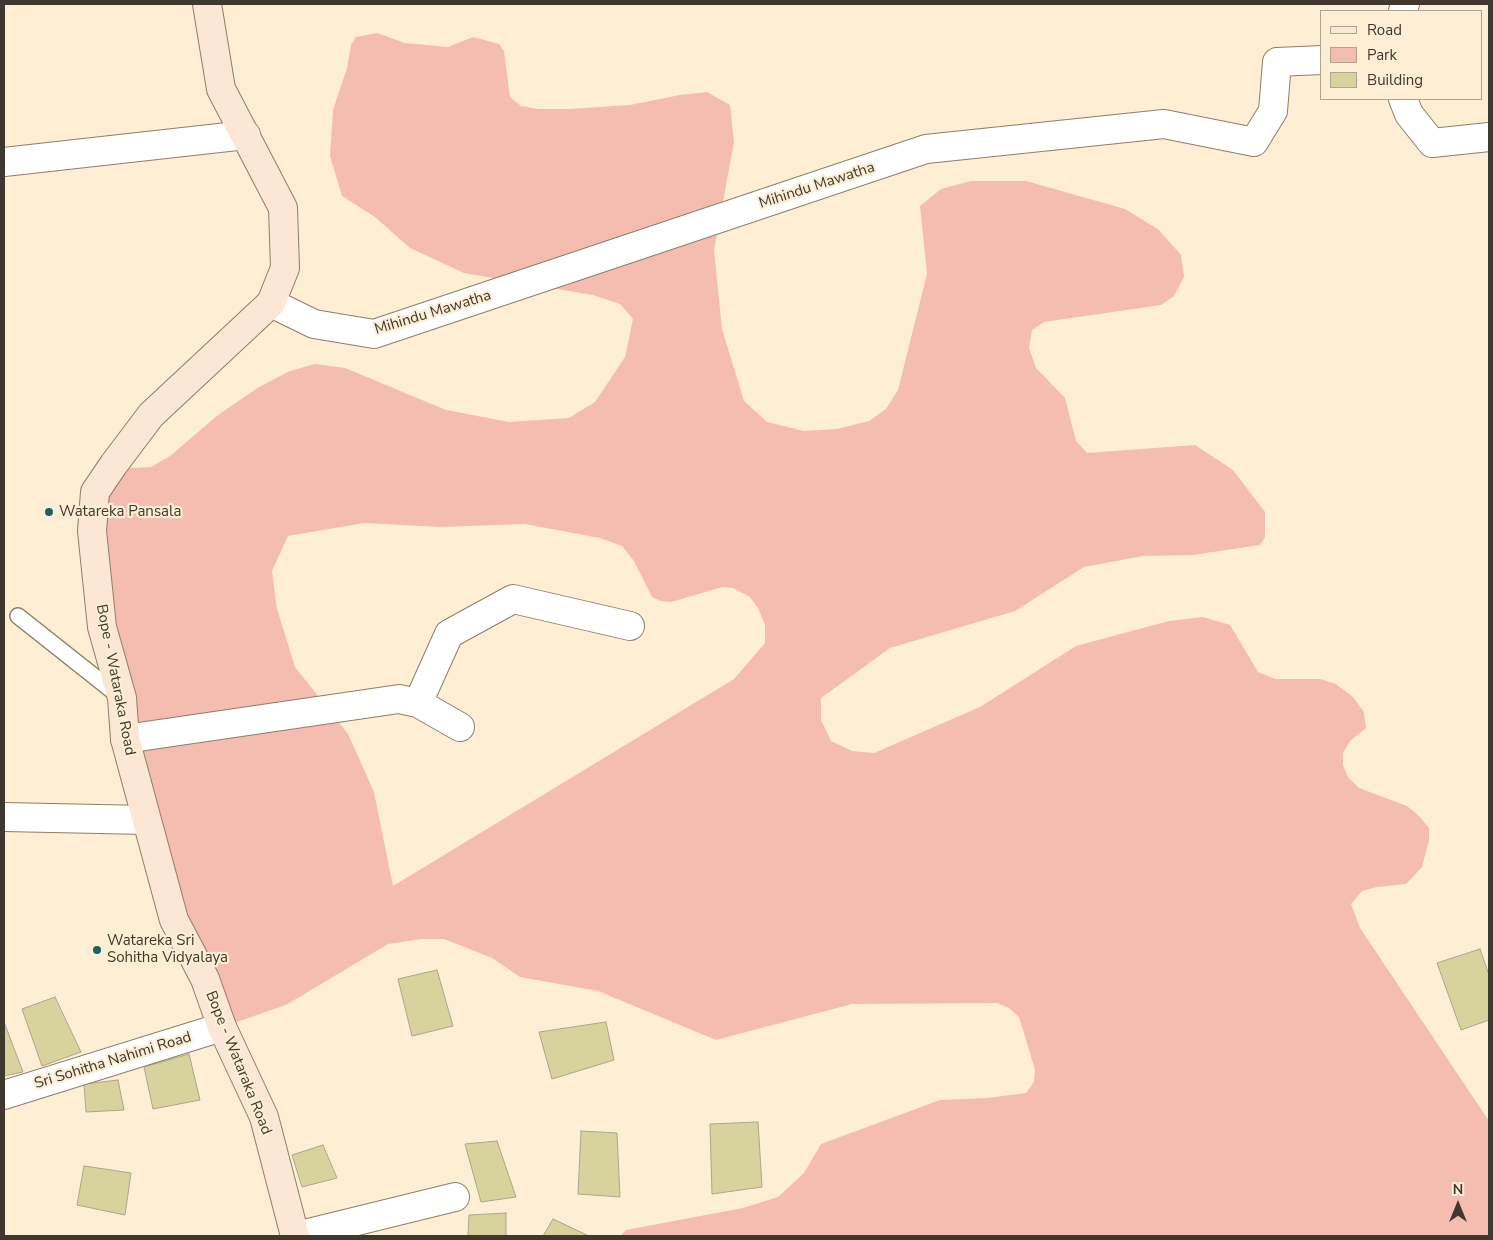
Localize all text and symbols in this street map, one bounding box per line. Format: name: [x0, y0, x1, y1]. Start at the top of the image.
legend: [1320, 10, 1483, 100]
text: Road: [1367, 20, 1402, 40]
text: Park: [1367, 45, 1397, 65]
text: Building: [1367, 70, 1423, 90]
street label: Mihindu Mawatha: [757, 159, 877, 213]
street label: Mihindu Mawatha: [373, 287, 493, 339]
place label: Watareka Pansala: [59, 503, 181, 521]
marker: Watareka Pansala: [43, 506, 55, 518]
street label: Bope - Wataraka Road: [92, 603, 138, 757]
place label: Watareka Sri Sohitha Vidyalaya: [107, 932, 228, 967]
marker: Watareka Sri Sohitha Vidyalaya: [91, 944, 103, 956]
street label: Bope - Wataraka Road: [201, 988, 275, 1138]
street label: Sri Sohitha Nahimi Road: [32, 1029, 194, 1093]
north arrow: [1433, 1180, 1483, 1230]
text: N: [1453, 1180, 1463, 1199]

